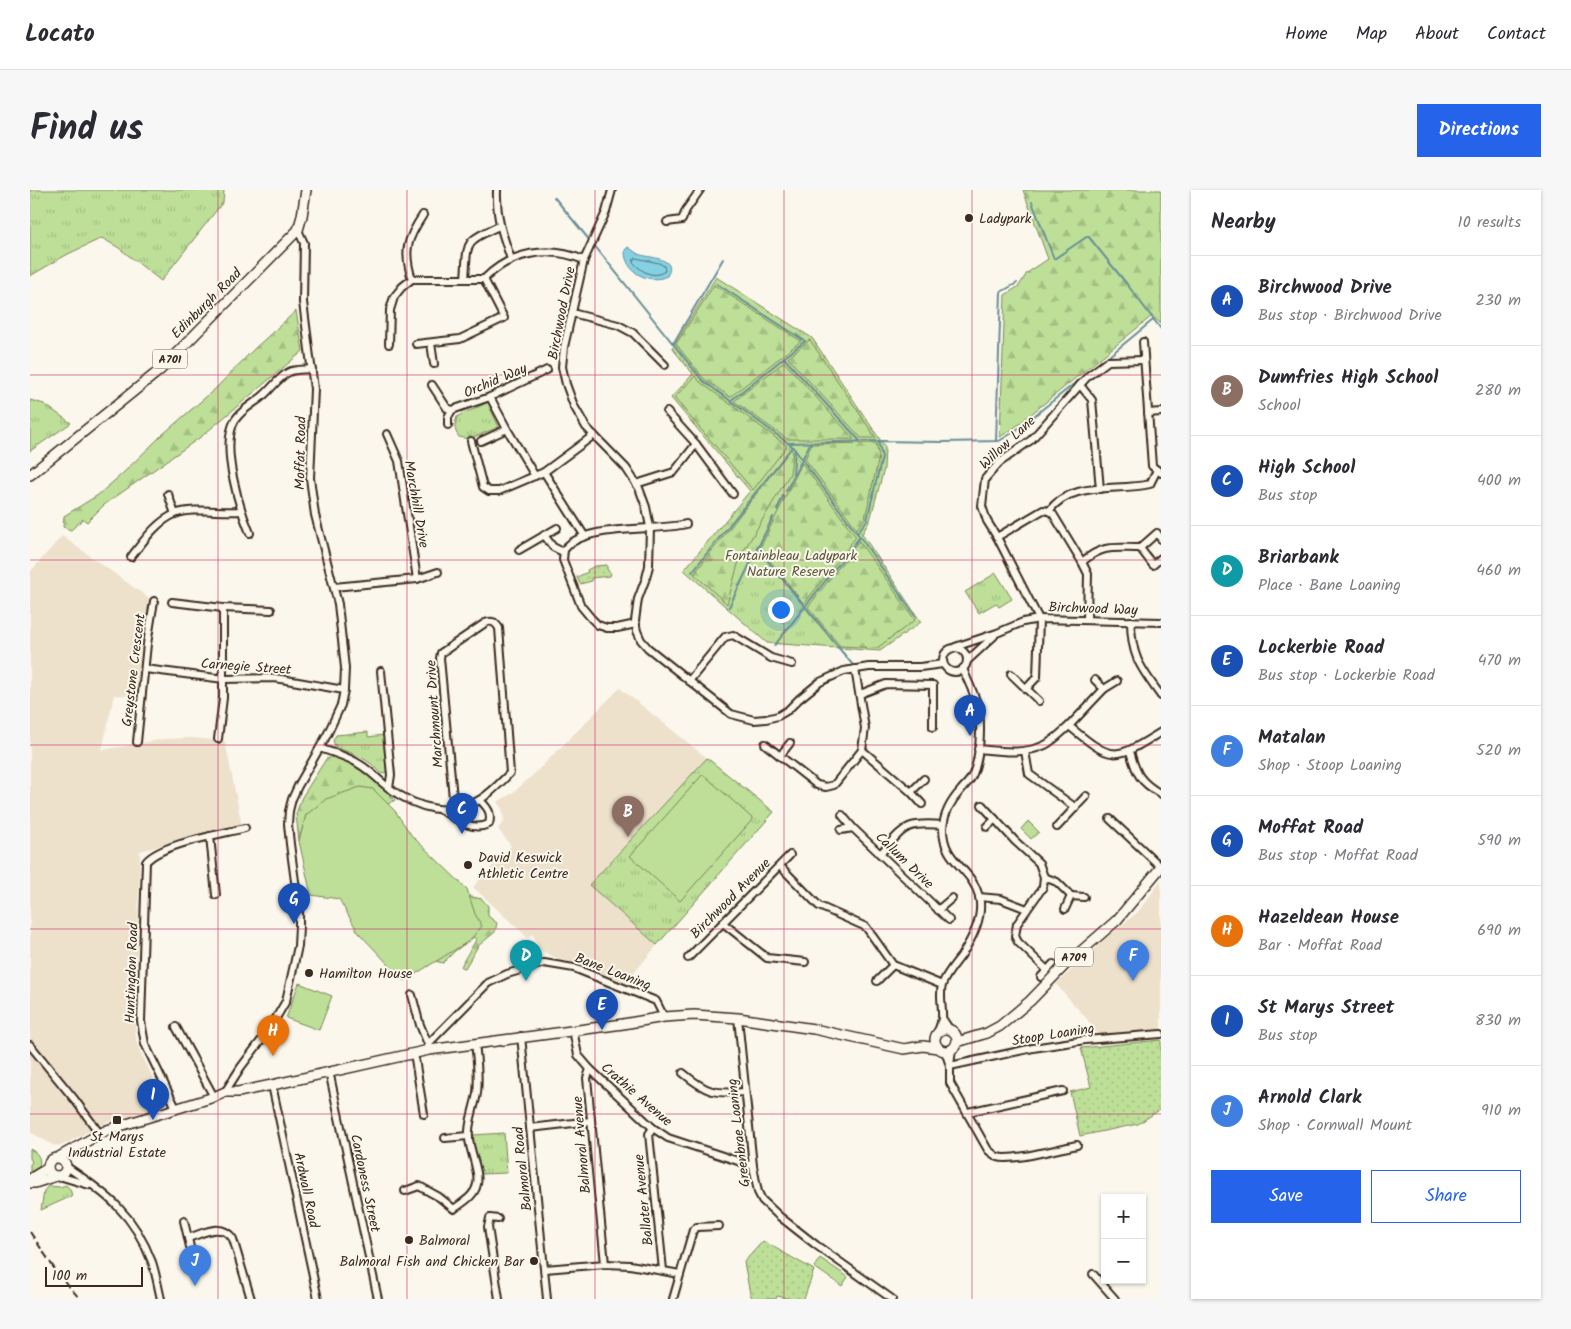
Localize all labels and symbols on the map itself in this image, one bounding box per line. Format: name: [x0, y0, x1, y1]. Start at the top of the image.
place label: Ladypark: [979, 208, 1032, 230]
marker: Ladypark: [963, 212, 975, 224]
street label: Edinburgh Road: [166, 263, 248, 344]
street label: Birchwood Drive: [542, 264, 582, 362]
road number: A701: [152, 350, 188, 368]
street label: Orchid Way: [460, 358, 531, 404]
street label: Willow Lane: [974, 410, 1041, 475]
street label: Moffat Road: [289, 415, 313, 490]
street label: Marchhill Drive: [397, 459, 435, 550]
park label: Fontainbleau Ladypark Nature Reserve: [725, 545, 857, 583]
street label: Birchwood Way: [1048, 596, 1138, 622]
your location: [768, 597, 794, 623]
street label: Greystone Crescent: [116, 612, 152, 728]
street label: Carnegie Street: [200, 653, 293, 681]
street label: Marchmount Drive: [420, 659, 450, 769]
pin: A: [954, 695, 986, 736]
pin: C: [446, 793, 478, 834]
pin: B: [612, 796, 644, 837]
street label: Callum Drive: [870, 827, 939, 895]
place label: David Keswick Athletic Centre: [478, 847, 569, 885]
street label: Birchwood Avenue: [685, 853, 777, 944]
marker: David Keswick Athletic Centre: [462, 859, 474, 871]
pin: G: [278, 883, 310, 924]
street label: Huntingdon Road: [119, 921, 145, 1024]
pin: D: [510, 940, 542, 981]
pin: F: [1117, 940, 1149, 981]
street label: Bane Loaning: [571, 947, 654, 997]
road number: A709: [1055, 948, 1093, 966]
place label: Hamilton House: [319, 963, 413, 985]
marker: Hamilton House: [303, 967, 315, 979]
pin: E: [586, 989, 618, 1030]
pin: H: [257, 1015, 289, 1056]
street label: Stoop Loaning: [1010, 1018, 1096, 1052]
street label: Crathie Avenue: [596, 1057, 678, 1133]
street label: Greenbrae Loaning: [721, 1077, 757, 1188]
pin: I: [137, 1079, 169, 1120]
street label: Balmoral Avenue: [567, 1095, 597, 1195]
marker: St Marys Industrial Estate: [111, 1114, 123, 1126]
street label: Balmoral Road: [508, 1125, 538, 1212]
place label: St Marys Industrial Estate: [68, 1126, 167, 1164]
street label: Cardoness Street: [344, 1132, 386, 1235]
street label: Ardwall Road: [287, 1150, 325, 1231]
street label: Ballater Avenue: [628, 1152, 660, 1247]
place label: Balmoral: [419, 1230, 471, 1252]
marker: Balmoral: [403, 1234, 415, 1246]
pin: J: [179, 1245, 211, 1286]
place label: Balmoral Fish and Chicken Bar: [339, 1251, 525, 1273]
marker: Balmoral Fish and Chicken Bar: [528, 1255, 540, 1267]
scale bar: [45, 1264, 142, 1287]

